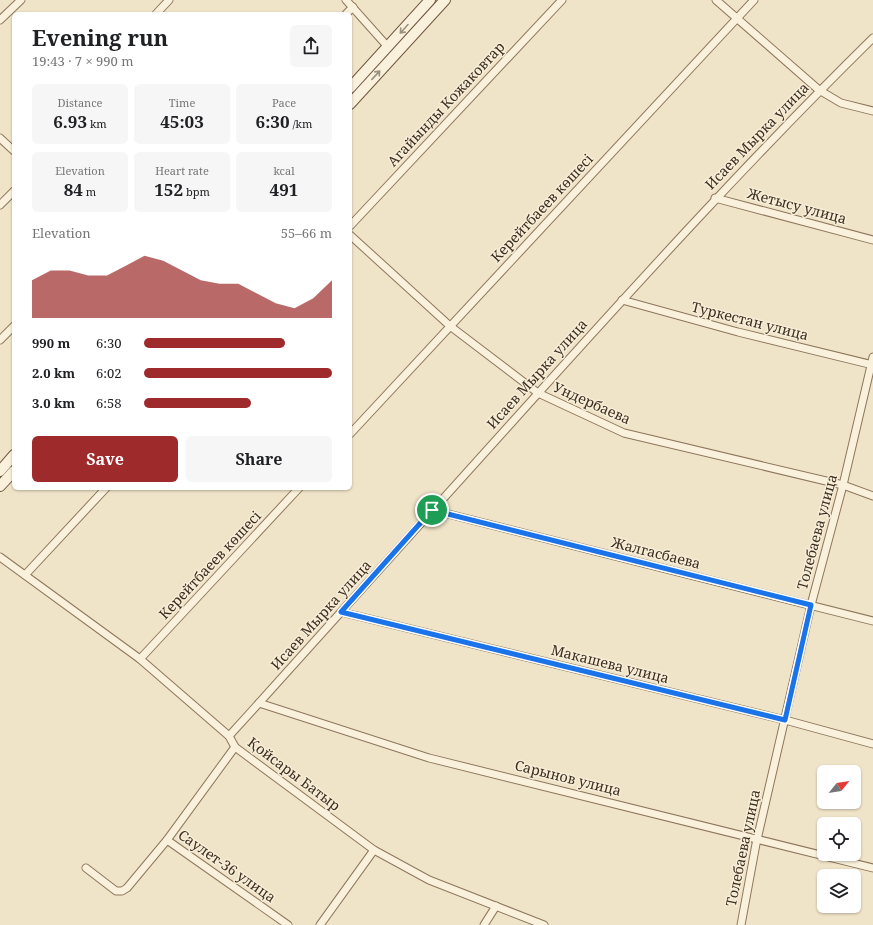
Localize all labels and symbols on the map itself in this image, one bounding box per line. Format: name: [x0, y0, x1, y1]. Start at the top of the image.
one-way arrow: [399, 24, 409, 34]
street label: Агайынды Кожаковтар: [383, 37, 509, 170]
one-way arrow: [372, 70, 381, 80]
street label: Исаев Мырка улица: [701, 78, 813, 193]
street label: Керейтбаеев көшесі: [486, 149, 597, 266]
street label: Жетысу улица: [745, 183, 849, 228]
street label: Туркестан улица: [690, 297, 811, 344]
street label: Исаев Мырка улица: [482, 315, 591, 433]
street label: Ундербаева: [550, 377, 634, 428]
street label: Толебаева улица: [792, 472, 841, 592]
pin: [415, 493, 449, 527]
street label: Керейтбаеев көшесі: [154, 506, 265, 623]
street label: Жалгасбаева: [609, 532, 703, 573]
street label: Исаев Мырка улица: [266, 556, 375, 674]
street label: Макашева улица: [549, 640, 671, 687]
street label: Қойсары Батыр: [244, 732, 345, 815]
street label: Сарынов улица: [513, 755, 623, 800]
north arrow: [817, 765, 861, 809]
street label: Толебаева улица: [721, 788, 764, 908]
street label: Саулет-36 улица: [175, 825, 280, 906]

